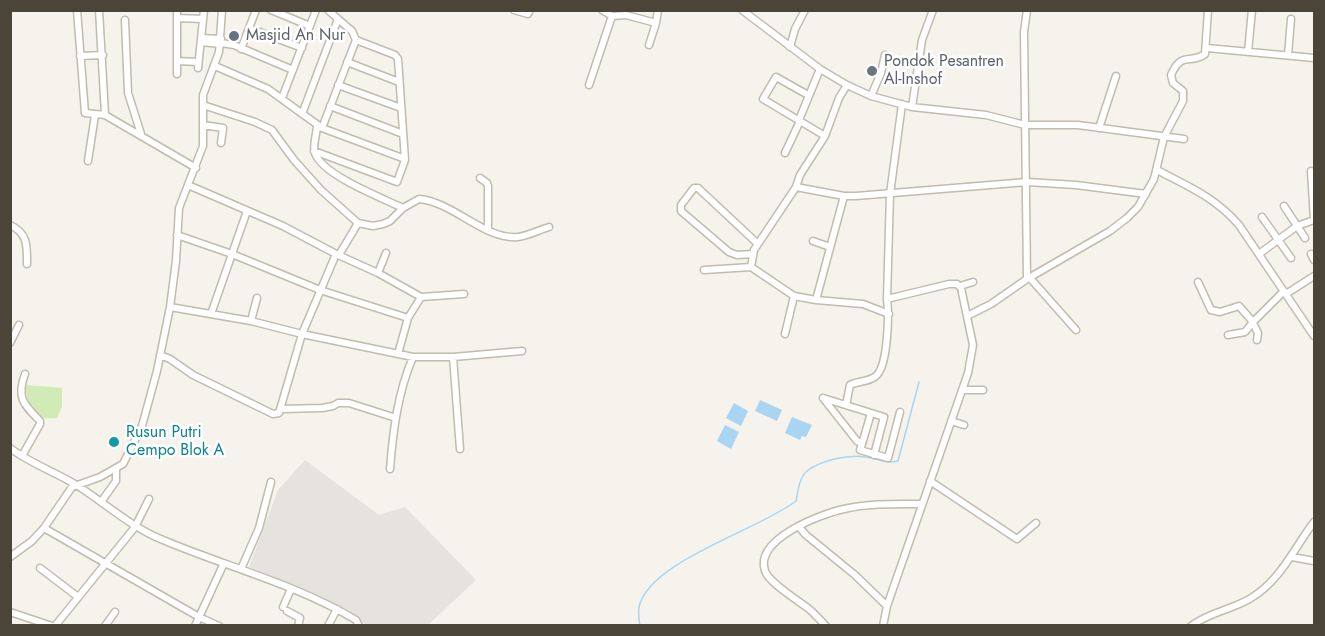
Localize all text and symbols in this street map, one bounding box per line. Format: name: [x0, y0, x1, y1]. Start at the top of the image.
place label: Masjid An Nur: [246, 26, 345, 46]
marker: Masjid An Nur: [227, 29, 241, 43]
place label: Pondok Pesantren Al-Inshof: [884, 52, 1004, 90]
marker: Pondok Pesantren Al-Inshof: [865, 64, 879, 78]
place label: Rusun Putri Cempo Blok A: [126, 423, 224, 461]
marker: Rusun Putri Cempo Blok A: [107, 435, 121, 449]

